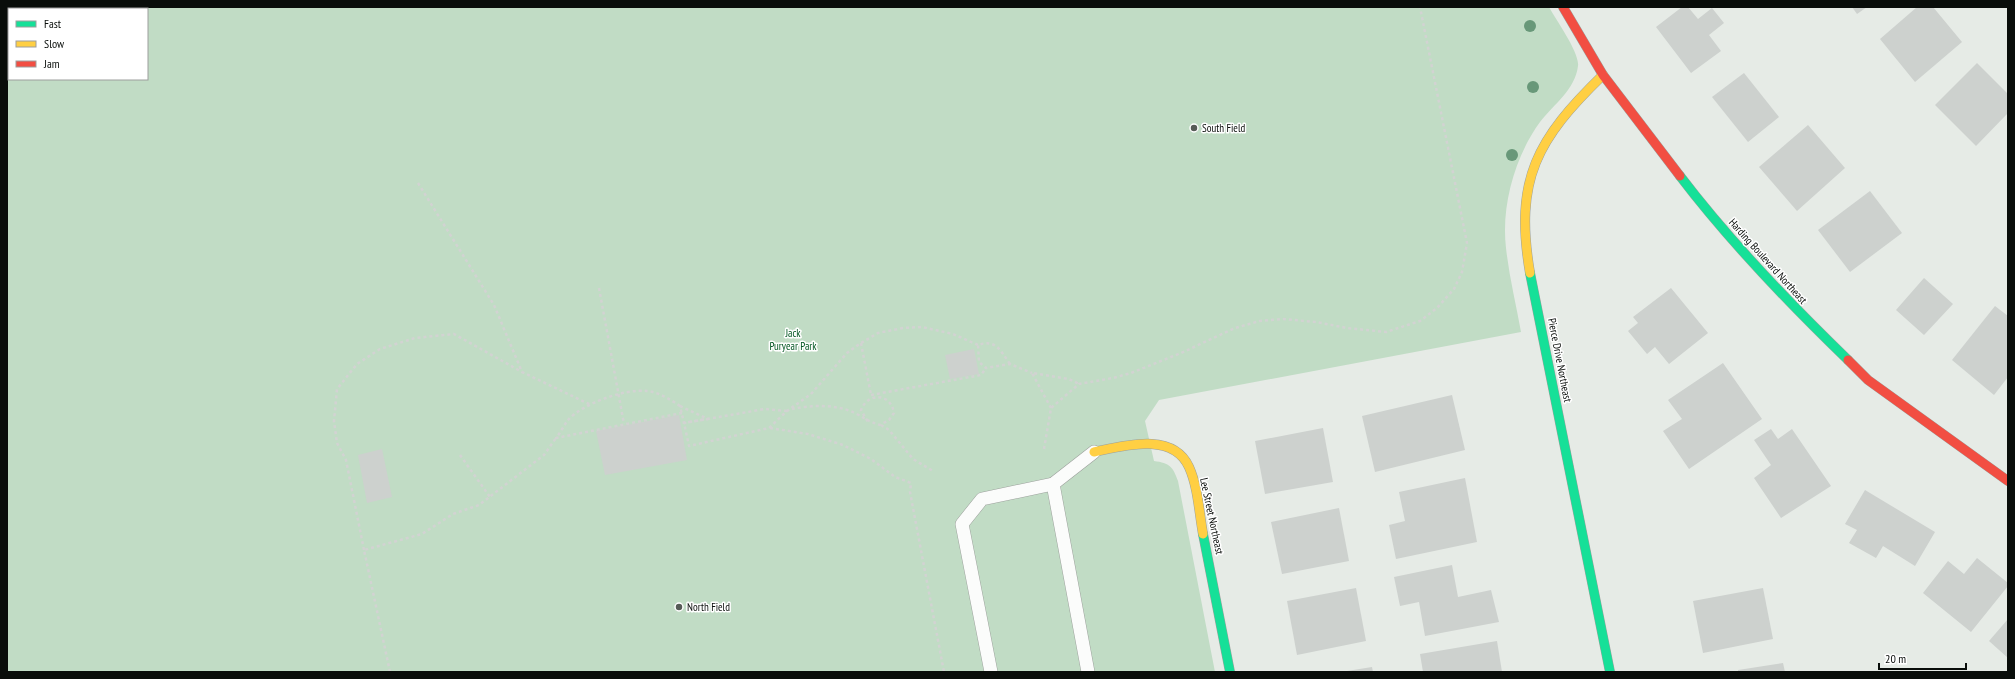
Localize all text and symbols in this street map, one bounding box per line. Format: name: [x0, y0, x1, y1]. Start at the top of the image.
legend: [8, 8, 148, 80]
text: Fast: [44, 16, 62, 31]
text: Slow: [44, 36, 65, 51]
text: Jam: [43, 56, 60, 71]
place label: South Field: [1202, 121, 1245, 135]
marker: South Field: [1189, 123, 1199, 133]
street label: Harding Boulevard Northeast: [1726, 215, 1810, 307]
street label: Pierce Drive Northeast: [1545, 317, 1575, 403]
park label: Jack Puryear Park: [769, 326, 817, 353]
street label: Lee Street Northeast: [1197, 476, 1227, 556]
place label: North Field: [687, 600, 730, 614]
marker: North Field: [674, 602, 684, 612]
scale bar: [1879, 645, 1966, 671]
text: 20 m: [1885, 651, 1906, 666]

